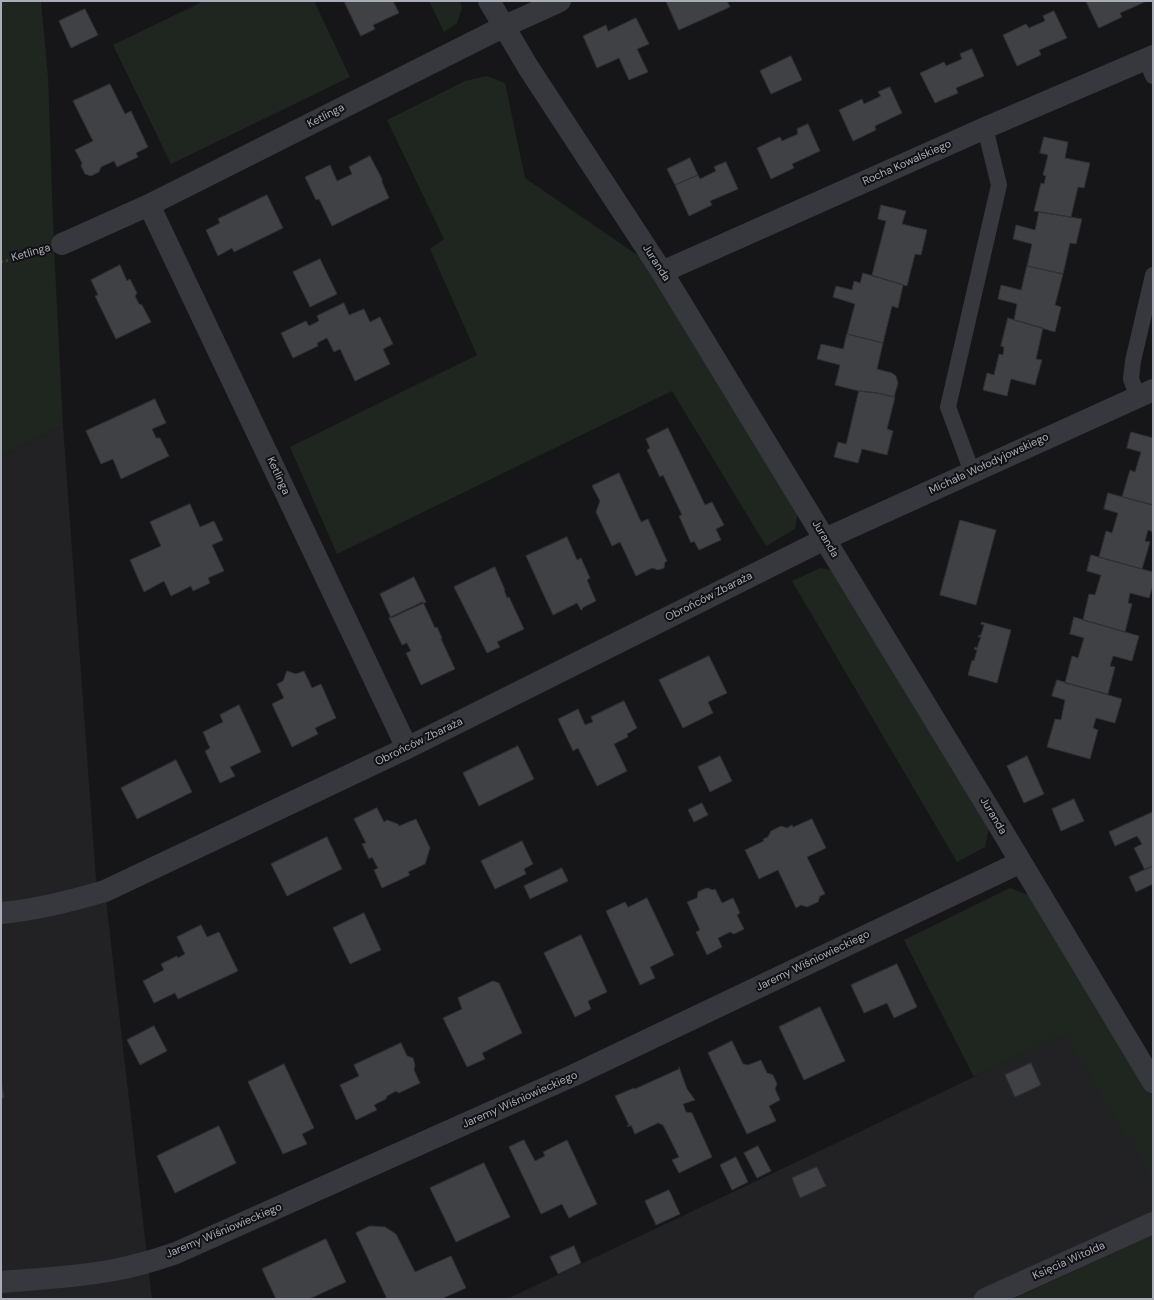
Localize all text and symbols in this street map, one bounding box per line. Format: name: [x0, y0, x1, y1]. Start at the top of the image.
street label: Ketlinga: [305, 101, 347, 131]
street label: Rocha Kowalskiego: [861, 138, 953, 188]
street label: Ketlinga: [10, 241, 52, 265]
street label: Juranda: [639, 242, 673, 284]
street label: Michała Wołodyjowskiego: [927, 430, 1051, 498]
street label: Ketlinga: [264, 455, 292, 497]
street label: Juranda: [809, 518, 841, 560]
street label: Obrońców Zbaraża: [663, 569, 755, 625]
street label: Obrońców Zbaraża: [373, 715, 465, 769]
street label: Juranda: [977, 795, 1009, 837]
street label: Jaremy Wiśniowieckiego: [754, 928, 872, 994]
street label: Jaremy Wiśniowieckiego: [460, 1069, 580, 1131]
street label: Jaremy Wiśniowieckiego: [164, 1201, 284, 1261]
street label: Księcia Witolda: [1031, 1239, 1107, 1283]

